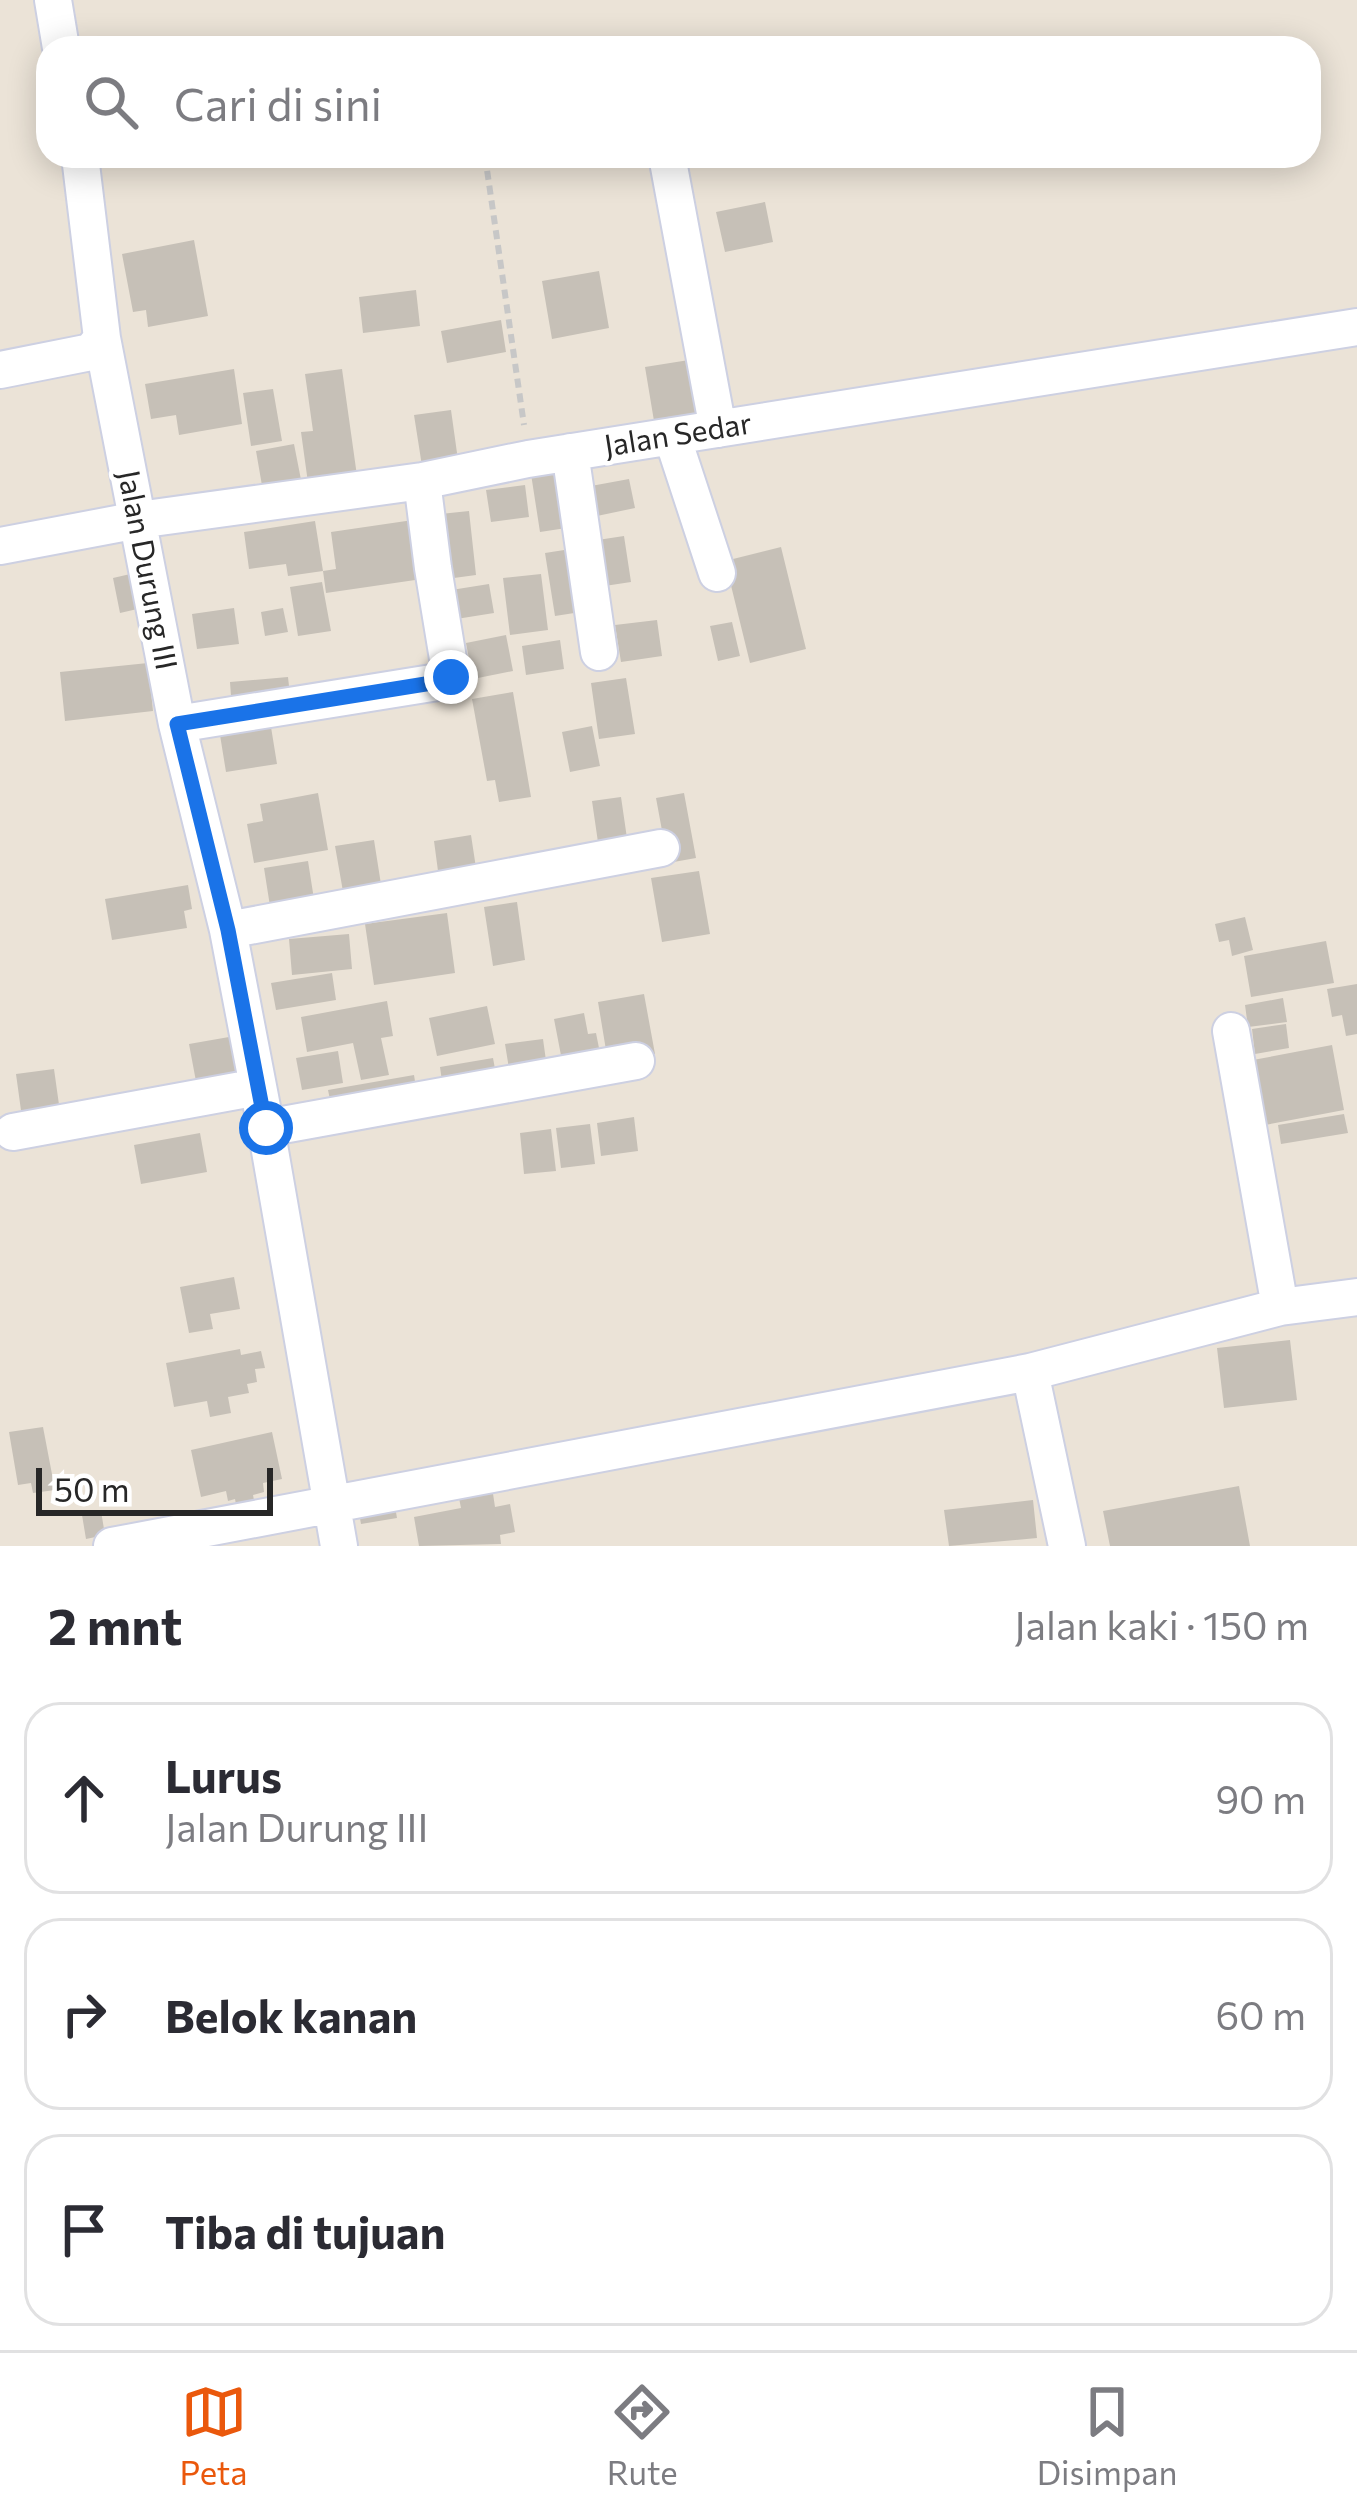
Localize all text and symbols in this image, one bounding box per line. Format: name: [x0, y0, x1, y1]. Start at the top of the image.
search box: [36, 36, 1321, 168]
icon: search: [78, 69, 144, 135]
text: Cari di sini: [174, 75, 382, 130]
street label: Jalan Sedar: [601, 403, 754, 462]
street label: Jalan Durung III: [112, 467, 187, 672]
route end: [424, 650, 478, 704]
route start: [239, 1101, 293, 1155]
scale bar: [36, 1462, 273, 1515]
text: 50 m: [54, 1468, 130, 1509]
text: 2 mnt: [48, 1593, 182, 1656]
text: Jalan kaki · 150 m: [1014, 1600, 1309, 1648]
text: Lurus: [165, 1747, 282, 1802]
icon: ahead: [51, 1765, 117, 1831]
text: 90 m: [1215, 1774, 1306, 1822]
text: Jalan Durung III: [165, 1802, 428, 1850]
icon: right: [51, 1981, 117, 2047]
text: Belok kanan: [165, 1987, 417, 2042]
text: 60 m: [1215, 1990, 1306, 2038]
icon: arrive: [51, 2197, 117, 2263]
text: Tiba di tujuan: [165, 2203, 446, 2258]
tab: Peta: [180, 2379, 248, 2492]
tab: Rute: [607, 2379, 678, 2492]
tab: Disimpan: [1037, 2379, 1177, 2492]

